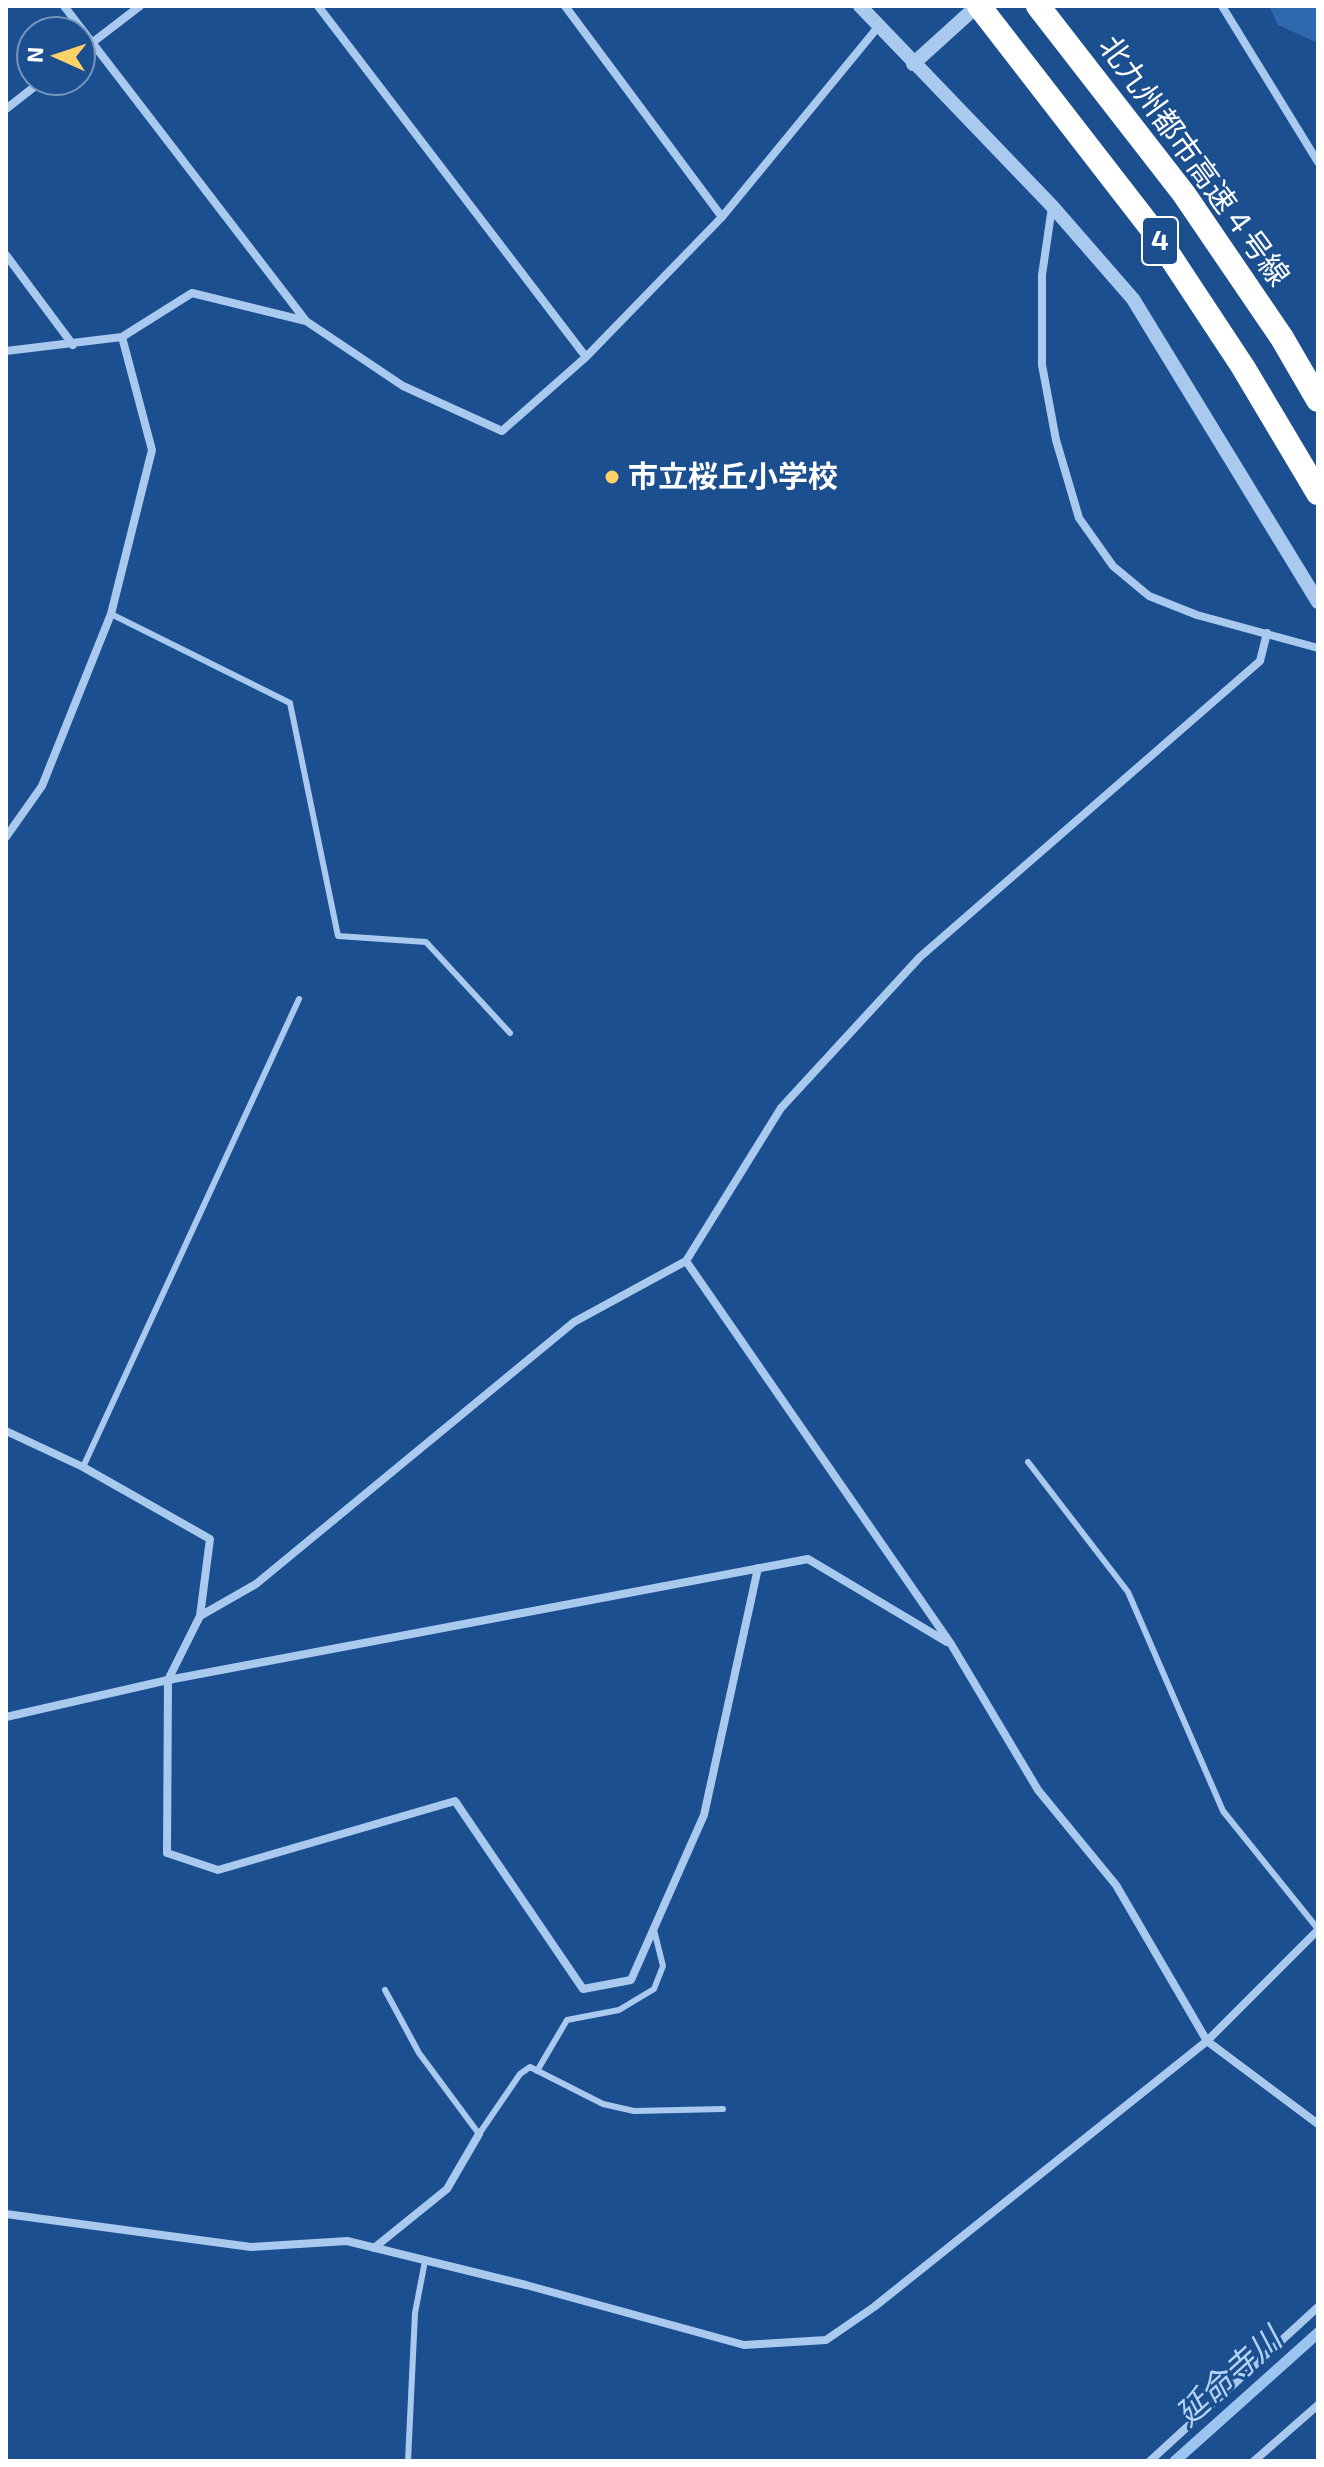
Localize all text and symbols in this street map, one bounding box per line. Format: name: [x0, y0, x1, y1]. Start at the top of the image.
north arrow: [16, 16, 96, 96]
street label: 北九州都市高速４号線: [1091, 29, 1297, 293]
text: N: [21, 46, 47, 63]
road number: 4: [1142, 217, 1178, 265]
place label: 市立桜丘小学校: [628, 459, 838, 495]
marker: 市立桜丘小学校: [603, 468, 621, 486]
water label: 延命寺川: [1169, 2320, 1289, 2434]

